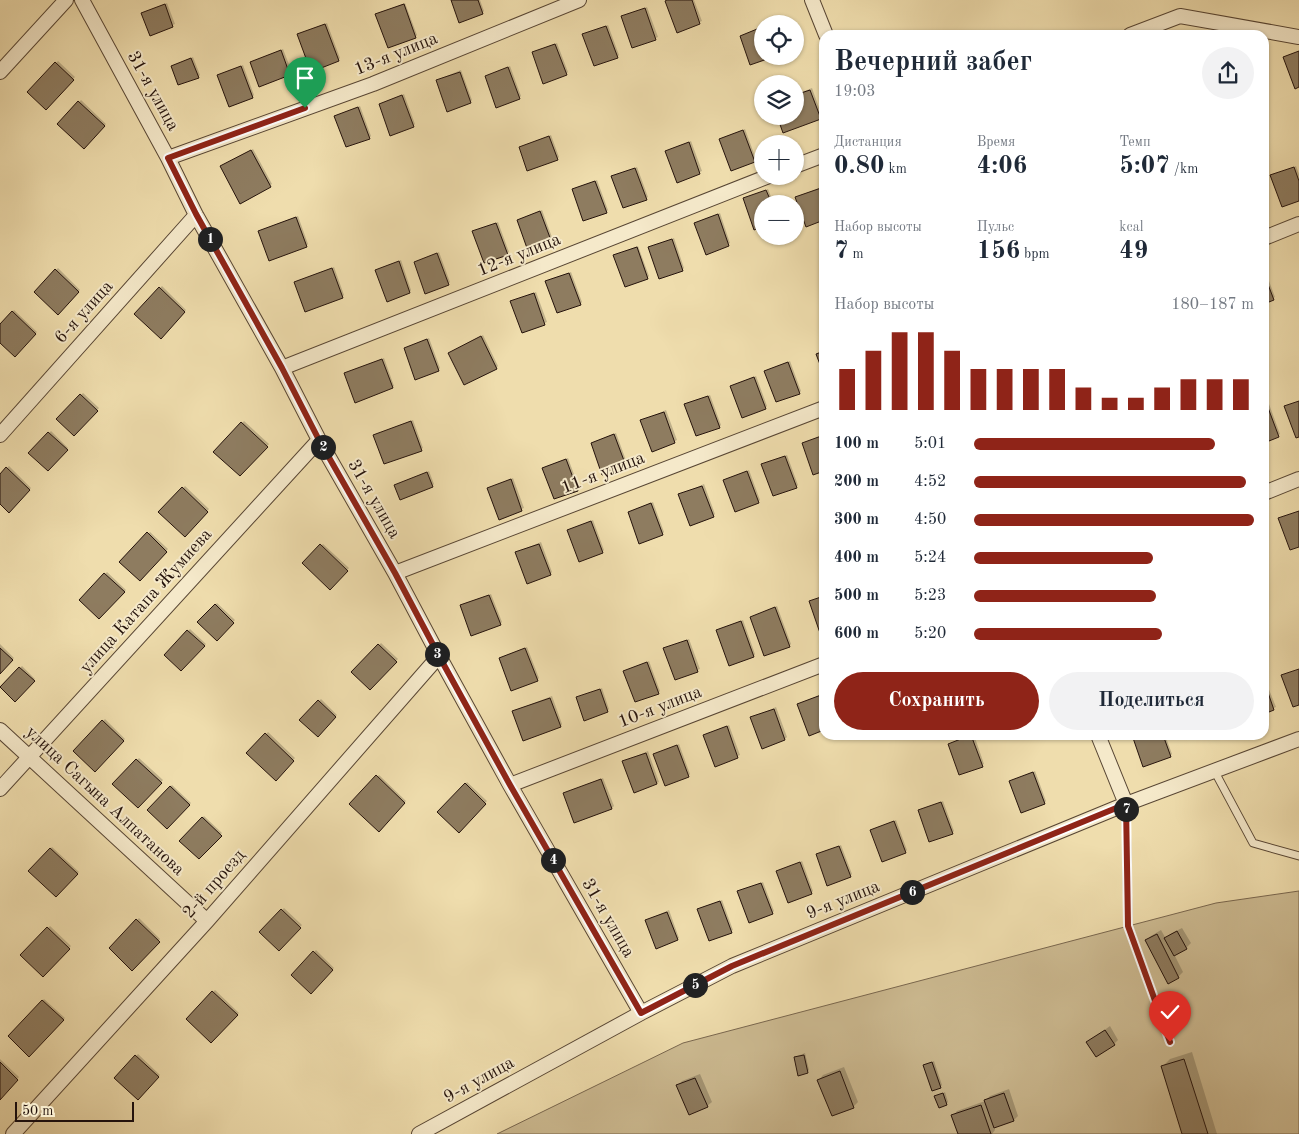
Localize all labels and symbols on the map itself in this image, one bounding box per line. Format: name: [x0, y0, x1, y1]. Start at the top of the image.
street label: 13-я улица: [352, 29, 440, 79]
street label: 31-я улица: [124, 48, 182, 134]
pin: [284, 57, 326, 108]
pin: 1: [198, 226, 222, 252]
street label: 12-я улица: [475, 230, 563, 280]
street label: 6-я улица: [51, 277, 117, 347]
pin: 2: [310, 434, 336, 460]
street label: 11-я улица: [559, 449, 647, 497]
street label: 31-я улица: [344, 456, 404, 542]
street label: улица Катапа Жумиева: [76, 525, 216, 677]
pin: 3: [424, 642, 450, 666]
street label: 10-я улица: [616, 683, 704, 731]
street label: улица Сагына Алпатанова: [22, 723, 188, 879]
pin: 7: [1114, 796, 1138, 822]
street label: 2-й проезд: [179, 846, 249, 922]
pin: 4: [540, 848, 566, 872]
street label: 31-я улица: [578, 875, 638, 961]
street label: 9-я улица: [804, 877, 882, 923]
pin: 6: [900, 880, 924, 904]
pin: 5: [682, 972, 708, 998]
pin: [1149, 991, 1191, 1042]
street label: 9-я улица: [441, 1053, 517, 1107]
scale bar: [15, 1099, 134, 1122]

